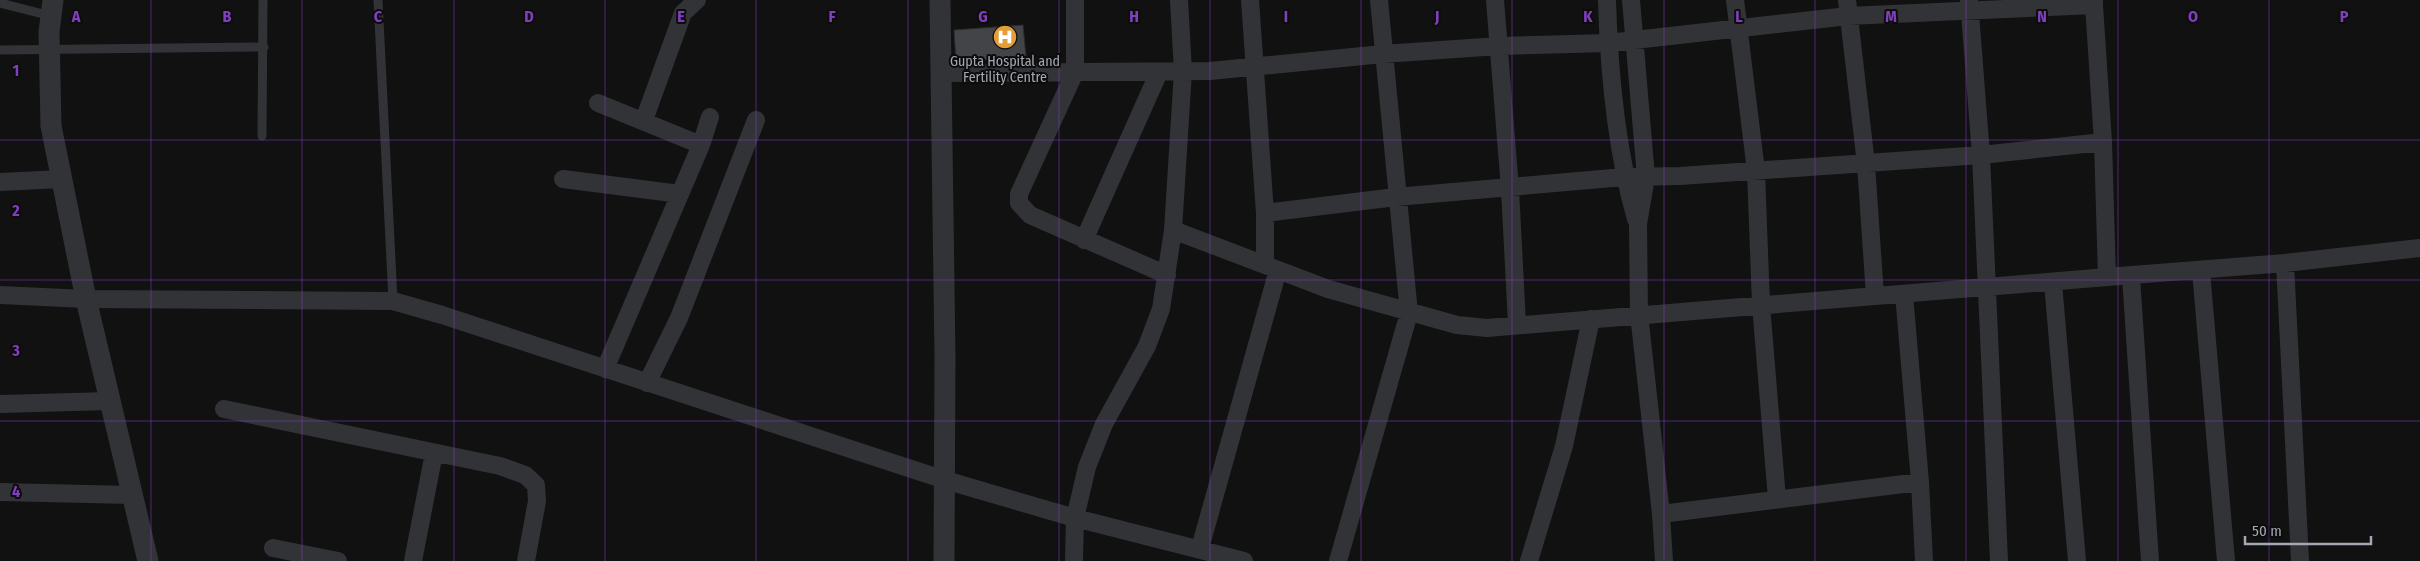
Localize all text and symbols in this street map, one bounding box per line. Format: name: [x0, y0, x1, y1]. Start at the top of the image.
text: A: [71, 7, 81, 26]
text: B: [223, 7, 232, 26]
text: C: [374, 7, 383, 26]
text: D: [524, 7, 534, 26]
text: E: [677, 7, 685, 26]
text: F: [828, 7, 836, 26]
text: G: [978, 7, 988, 26]
text: H: [1129, 7, 1139, 26]
text: I: [1284, 7, 1288, 26]
text: J: [1434, 7, 1439, 26]
text: K: [1583, 7, 1593, 26]
text: L: [1735, 7, 1743, 26]
text: M: [1885, 7, 1897, 26]
text: N: [2037, 7, 2047, 26]
text: O: [2188, 7, 2198, 26]
text: P: [2340, 7, 2349, 26]
hospital icon: Gupta Hospital and Fertility Centre: [992, 24, 1018, 50]
place label: Gupta Hospital and Fertility Centre: [950, 53, 1060, 86]
text: 1: [13, 61, 19, 80]
text: 2: [11, 201, 20, 220]
text: 3: [11, 341, 20, 360]
text: 4: [12, 482, 20, 501]
scale bar: [2245, 514, 2371, 546]
text: 50 m: [2252, 522, 2282, 540]

